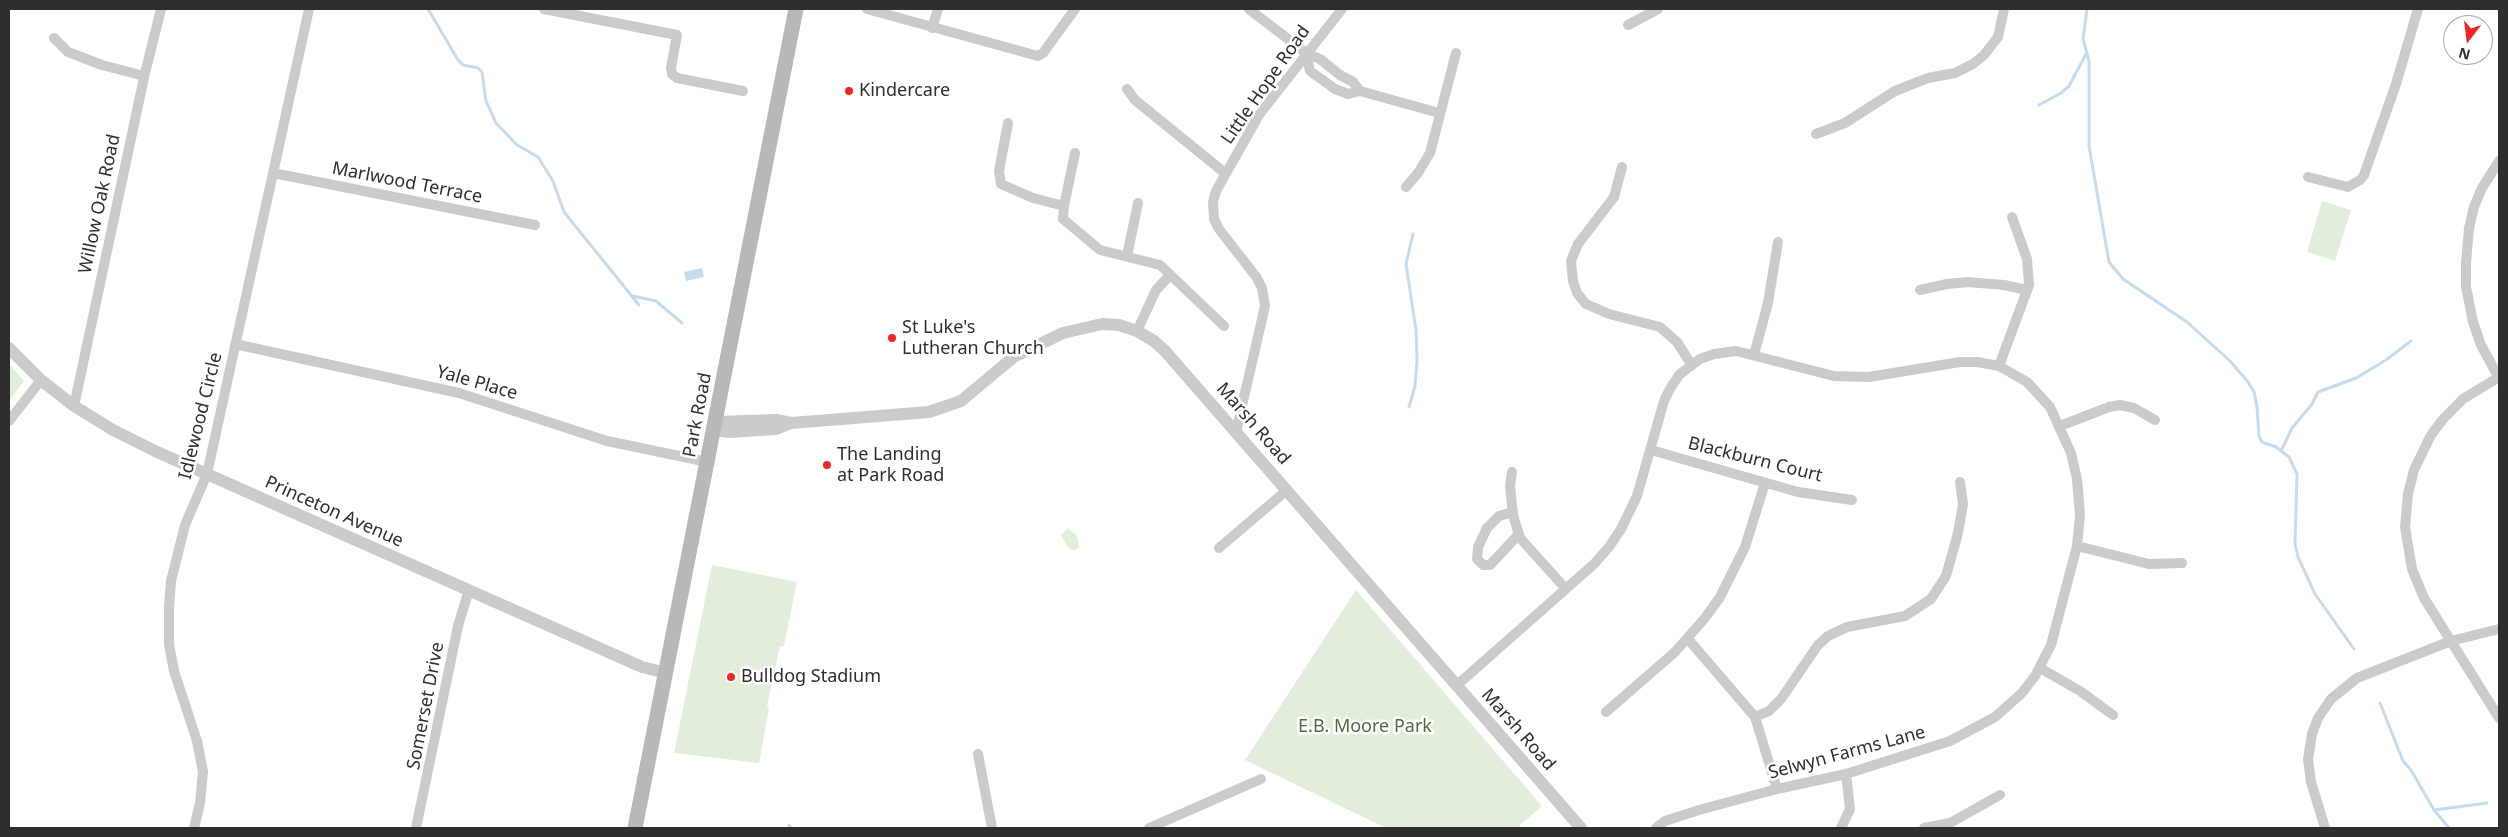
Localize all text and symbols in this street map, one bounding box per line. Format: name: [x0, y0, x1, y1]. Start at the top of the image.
north arrow: [2443, 15, 2493, 65]
street label: Little Hope Road: [1217, 21, 1315, 149]
text: N: [2456, 43, 2472, 65]
place label: Kindercare: [859, 80, 950, 102]
marker: Kindercare: [843, 85, 855, 97]
street label: Willow Oak Road: [75, 132, 125, 276]
street label: Marlwood Terrace: [330, 158, 484, 208]
place label: St Luke's Lutheran Church: [902, 317, 1044, 359]
marker: St Luke's Lutheran Church: [886, 332, 898, 344]
street label: Idlewood Circle: [175, 350, 227, 482]
street label: Yale Place: [434, 361, 520, 405]
street label: Park Road: [679, 371, 717, 459]
street label: Marsh Road: [1212, 379, 1294, 469]
street label: Blackburn Court: [1686, 433, 1824, 487]
place label: The Landing at Park Road: [837, 444, 944, 486]
marker: The Landing at Park Road: [821, 459, 833, 471]
street label: Princeton Avenue: [261, 472, 407, 552]
street label: Somerset Drive: [403, 640, 449, 772]
place label: Bulldog Stadium: [741, 666, 881, 688]
marker: Bulldog Stadium: [725, 671, 737, 683]
street label: Marsh Road: [1477, 685, 1559, 775]
park label: E.B. Moore Park: [1298, 716, 1432, 738]
street label: Selwyn Farms Lane: [1766, 722, 1928, 784]

